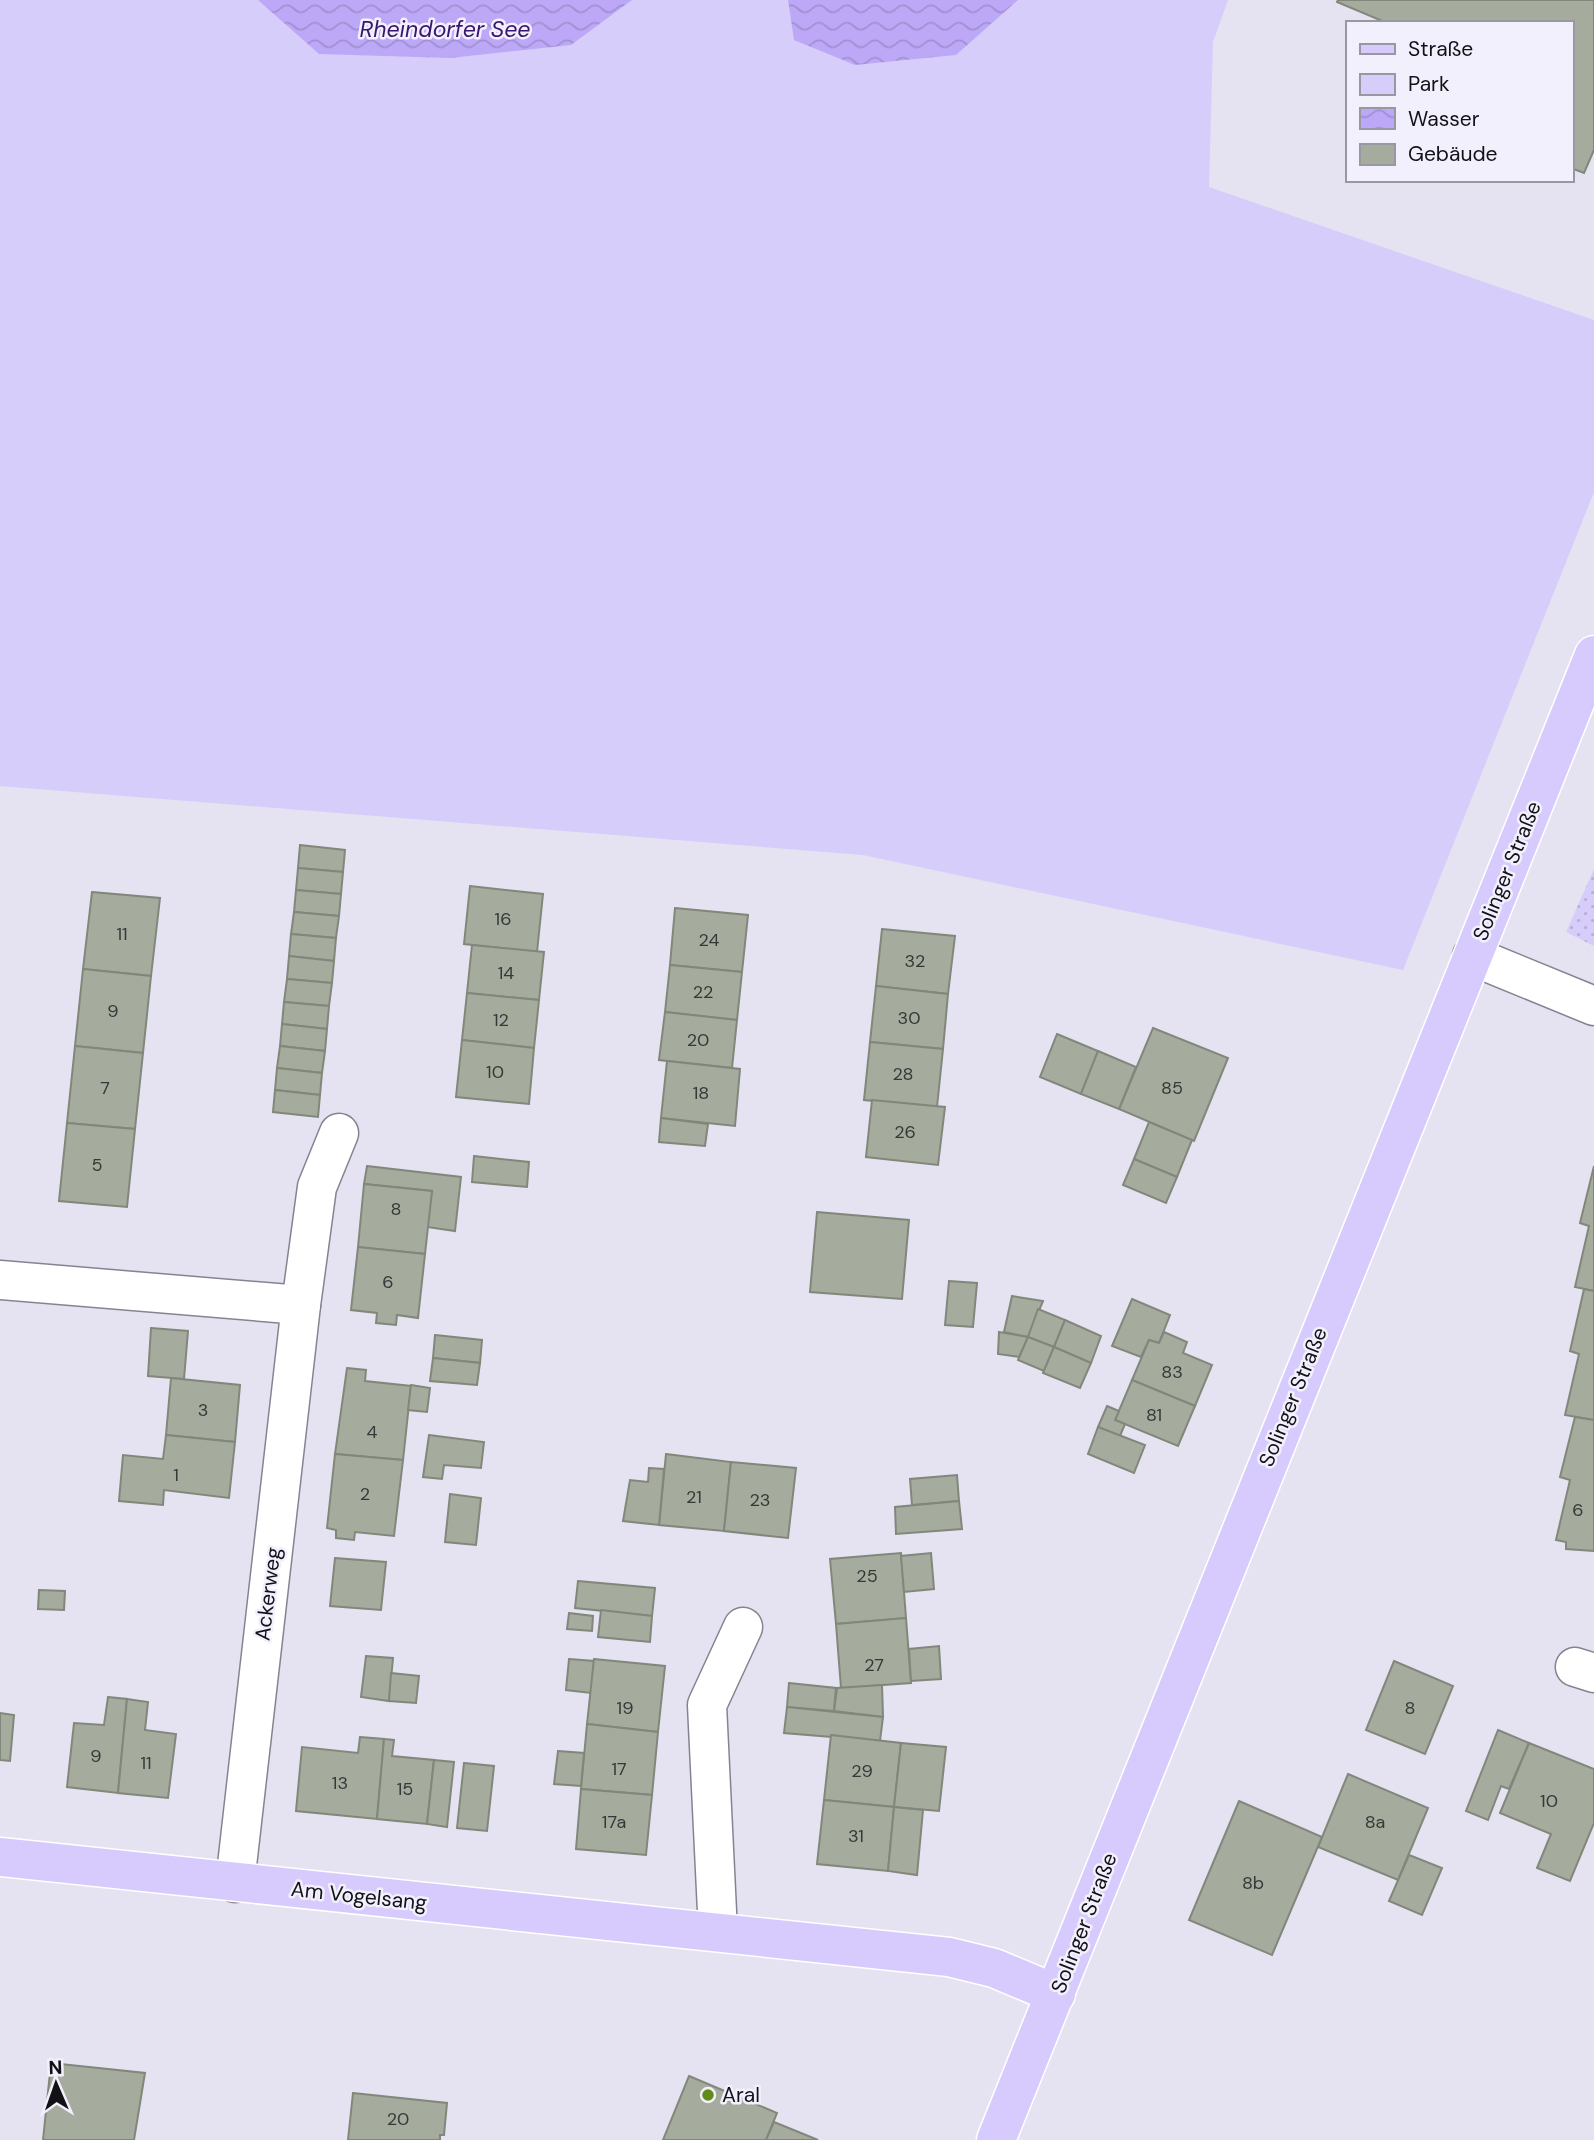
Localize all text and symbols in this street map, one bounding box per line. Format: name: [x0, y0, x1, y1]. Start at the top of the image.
water label: Rheindorfer See: [360, 14, 530, 44]
legend: [1346, 21, 1573, 182]
text: Straße: [1408, 35, 1473, 63]
text: Park: [1408, 70, 1450, 98]
text: Wasser: [1408, 105, 1480, 133]
text: Gebäude: [1408, 140, 1498, 168]
street label: Solinger Straße: [1466, 797, 1548, 945]
house number: 16: [495, 907, 511, 931]
house number: 11: [116, 922, 128, 946]
house number: 24: [699, 928, 720, 952]
house number: 32: [904, 949, 926, 973]
house number: 14: [498, 961, 514, 985]
house number: 22: [693, 980, 713, 1004]
house number: 9: [107, 999, 119, 1023]
house number: 30: [898, 1006, 920, 1030]
house number: 12: [493, 1008, 509, 1032]
house number: 20: [687, 1028, 709, 1052]
house number: 10: [486, 1060, 504, 1084]
house number: 28: [892, 1062, 914, 1086]
house number: 7: [100, 1076, 110, 1100]
house number: 85: [1161, 1076, 1183, 1100]
house number: 18: [693, 1081, 709, 1105]
house number: 26: [894, 1120, 916, 1144]
house number: 5: [92, 1153, 102, 1177]
house number: 8: [391, 1197, 401, 1221]
house number: 6: [382, 1270, 394, 1294]
street label: Solinger Straße: [1252, 1323, 1334, 1471]
house number: 83: [1161, 1360, 1183, 1384]
house number: 3: [198, 1398, 208, 1422]
house number: 81: [1146, 1403, 1162, 1427]
house number: 4: [367, 1420, 378, 1444]
house number: 1: [173, 1463, 179, 1487]
house number: 2: [360, 1482, 370, 1506]
house number: 21: [686, 1485, 702, 1509]
house number: 23: [749, 1488, 771, 1512]
house number: 6: [1572, 1498, 1584, 1522]
street label: Ackerweg: [248, 1545, 288, 1642]
house number: 25: [856, 1564, 878, 1588]
house number: 27: [864, 1653, 884, 1677]
house number: 19: [617, 1696, 633, 1720]
house number: 8: [1405, 1696, 1415, 1720]
house number: 9: [90, 1744, 102, 1768]
house number: 11: [140, 1751, 152, 1775]
house number: 17: [611, 1757, 627, 1781]
house number: 29: [851, 1759, 873, 1783]
house number: 13: [332, 1771, 348, 1795]
house number: 15: [397, 1777, 413, 1801]
house number: 10: [1540, 1789, 1558, 1813]
house number: 17a: [602, 1810, 626, 1834]
house number: 8a: [1365, 1810, 1385, 1834]
house number: 31: [848, 1824, 864, 1848]
street label: Solinger Straße: [1044, 1849, 1124, 1997]
house number: 8b: [1242, 1871, 1264, 1895]
street label: Am Vogelsang: [290, 1875, 429, 1917]
north arrow: [21, 2049, 91, 2119]
text: N: [48, 2055, 63, 2080]
place label: Aral: [722, 2081, 760, 2109]
marker: Aral: [700, 2087, 716, 2103]
house number: 20: [387, 2107, 409, 2131]

